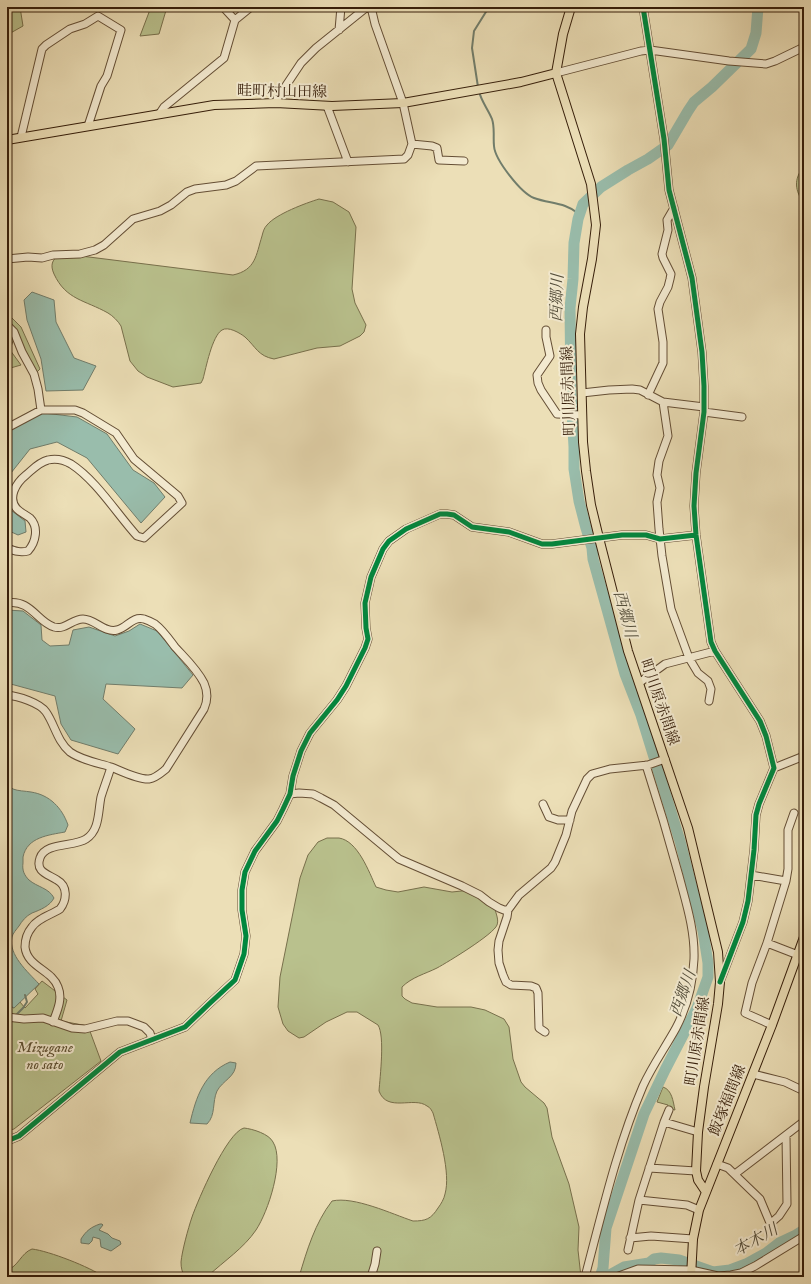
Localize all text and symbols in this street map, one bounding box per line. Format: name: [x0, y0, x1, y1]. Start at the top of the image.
street label: 畦町村山田線: [237, 81, 327, 102]
water label: 西郷川: [547, 272, 569, 322]
street label: 町川原赤間線: [557, 346, 580, 436]
water label: 西郷川: [608, 589, 640, 642]
street label: 町川原赤間線: [636, 657, 683, 748]
water label: 西郷川: [667, 966, 702, 1020]
street label: 町川原赤間線: [681, 995, 714, 1087]
park label: Mizugane no sato: [17, 1038, 73, 1074]
street label: 飯塚福間線: [705, 1062, 750, 1139]
water label: 本木川: [730, 1219, 784, 1261]

